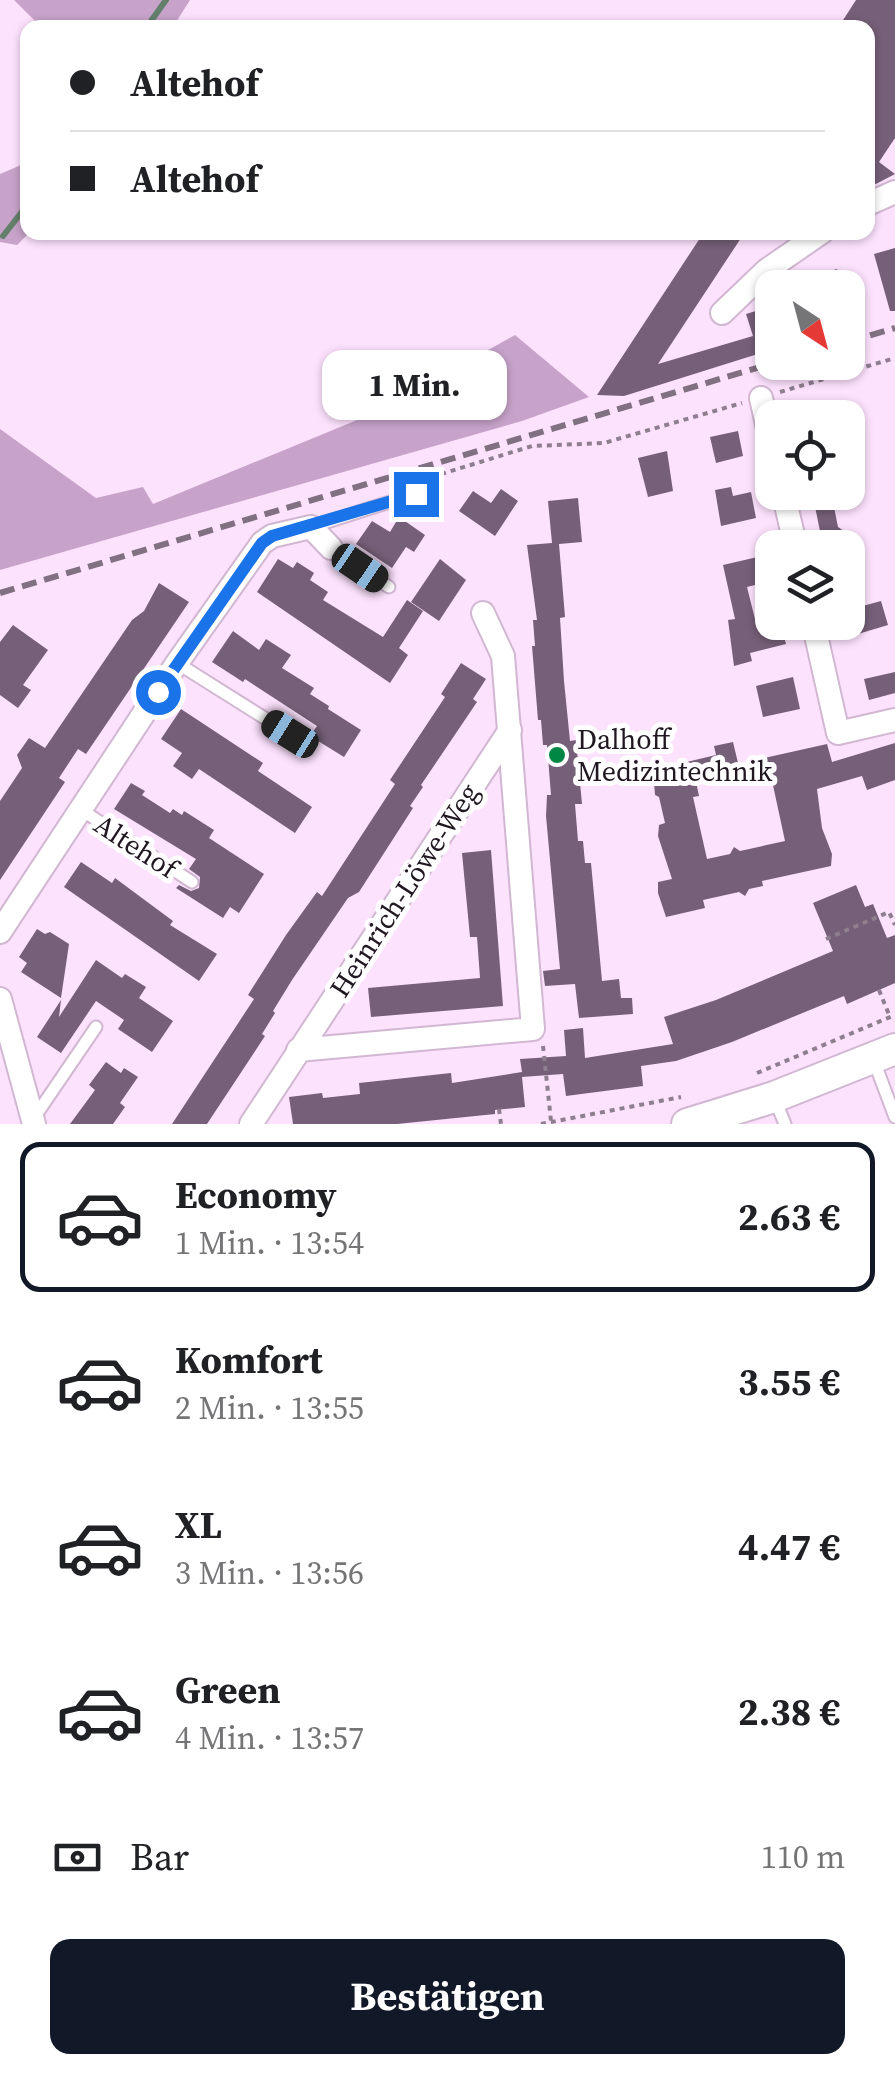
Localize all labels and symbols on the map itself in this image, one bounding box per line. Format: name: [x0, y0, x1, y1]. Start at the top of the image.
north arrow: [755, 270, 865, 380]
callout: 1 Min.: [324, 349, 508, 419]
route end: [394, 472, 439, 517]
car: [327, 539, 393, 597]
route start: [136, 670, 181, 715]
car: [257, 705, 323, 763]
place label: Dalhoff Medizintechnik: [577, 720, 773, 790]
marker: Dalhoff Medizintechnik: [546, 744, 568, 766]
street label: Heinrich-Löwe-Weg: [320, 776, 488, 1004]
street label: Altehof: [87, 805, 187, 888]

